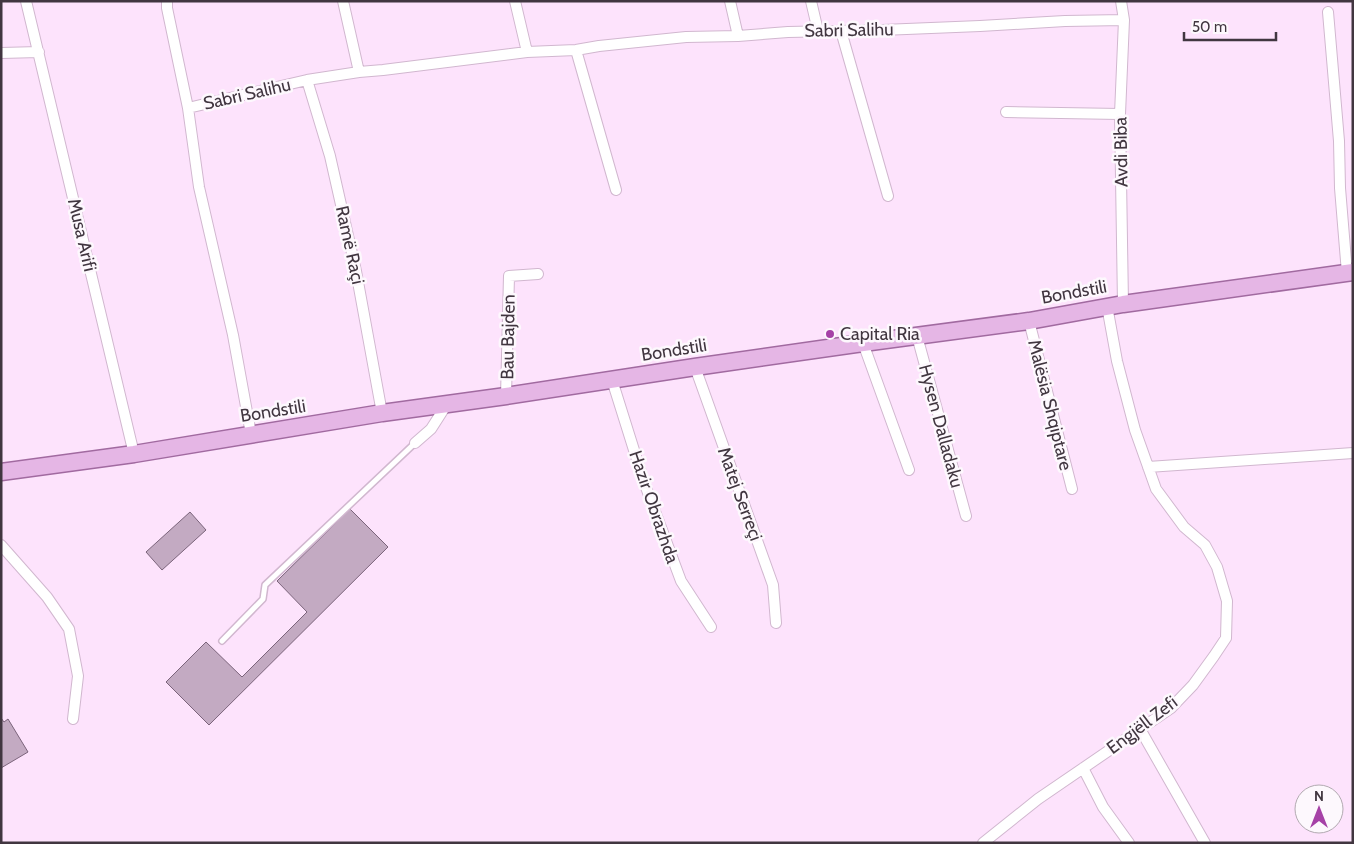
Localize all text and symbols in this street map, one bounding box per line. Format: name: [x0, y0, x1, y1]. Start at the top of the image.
scale bar: [1184, 10, 1276, 42]
street label: Sabri Salihu: [804, 18, 894, 42]
text: 50 m: [1192, 18, 1227, 36]
street label: Sabri Salihu: [201, 73, 293, 115]
street label: Avdi Biba: [1109, 116, 1133, 187]
street label: Musa Arifi: [63, 196, 101, 274]
street label: Ramë Raçi: [331, 204, 369, 286]
street label: Bondstili: [1040, 275, 1108, 309]
street label: Bau Bajden: [496, 294, 520, 380]
place label: Capital Ria: [840, 323, 920, 345]
marker: Capital Ria: [824, 328, 836, 340]
street label: Bondstili: [640, 334, 708, 366]
street label: Malësia Shqiptare: [1023, 337, 1077, 473]
street label: Hysen Dalladaku: [914, 362, 968, 490]
street label: Bondstili: [239, 395, 307, 427]
street label: Matej Serreçi: [713, 444, 767, 544]
street label: Hazir Obrazhda: [624, 448, 684, 567]
street label: Engjëll Zefi: [1102, 691, 1182, 759]
north arrow: [1294, 784, 1344, 834]
text: N: [1314, 787, 1324, 805]

